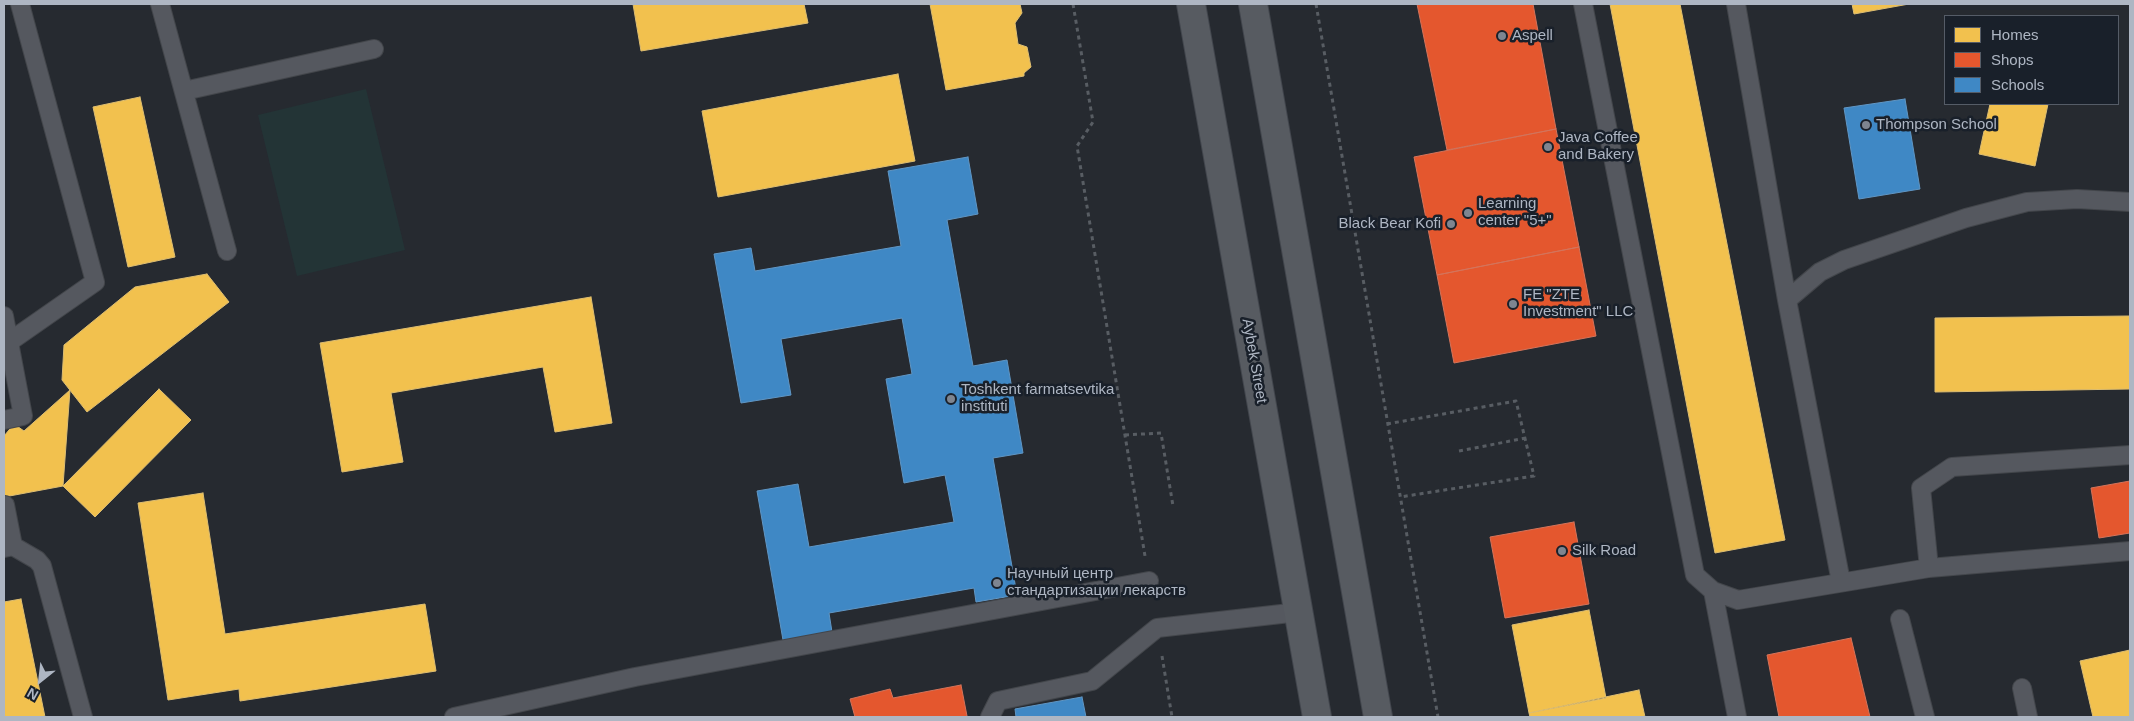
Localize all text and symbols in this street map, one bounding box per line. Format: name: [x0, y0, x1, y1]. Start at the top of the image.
legend: [1944, 15, 2119, 105]
text: Homes: [1991, 26, 2039, 43]
place label: Aspell: [1512, 27, 1553, 45]
marker: Aspell: [1496, 30, 1508, 42]
text: Shops: [1991, 51, 2034, 68]
text: Schools: [1991, 76, 2044, 93]
place label: Thompson School: [1876, 116, 1997, 134]
marker: Thompson School: [1860, 119, 1872, 131]
place label: Java Coffee and Bakery: [1558, 129, 1638, 164]
marker: Java Coffee and Bakery: [1542, 141, 1554, 153]
place label: Learning center "5+": [1478, 195, 1552, 230]
marker: Learning center "5+": [1462, 207, 1474, 219]
place label: Black Bear Kofi: [1338, 215, 1441, 233]
marker: Black Bear Kofi: [1445, 218, 1457, 230]
place label: FE "ZTE Investment" LLC: [1523, 286, 1633, 321]
marker: FE "ZTE Investment" LLC: [1507, 298, 1519, 310]
street label: Aybek Street: [1238, 317, 1270, 405]
place label: Toshkent farmatsevtika instituti: [961, 381, 1114, 416]
marker: Toshkent farmatsevtika instituti: [945, 393, 957, 405]
place label: Silk Road: [1572, 542, 1636, 560]
marker: Silk Road: [1556, 545, 1568, 557]
place label: Научный центр стандартизации лекарств: [1007, 565, 1186, 600]
marker: Научный центр стандартизации лекарств: [991, 577, 1003, 589]
north arrow: [15, 656, 65, 706]
text: N: [24, 685, 41, 704]

